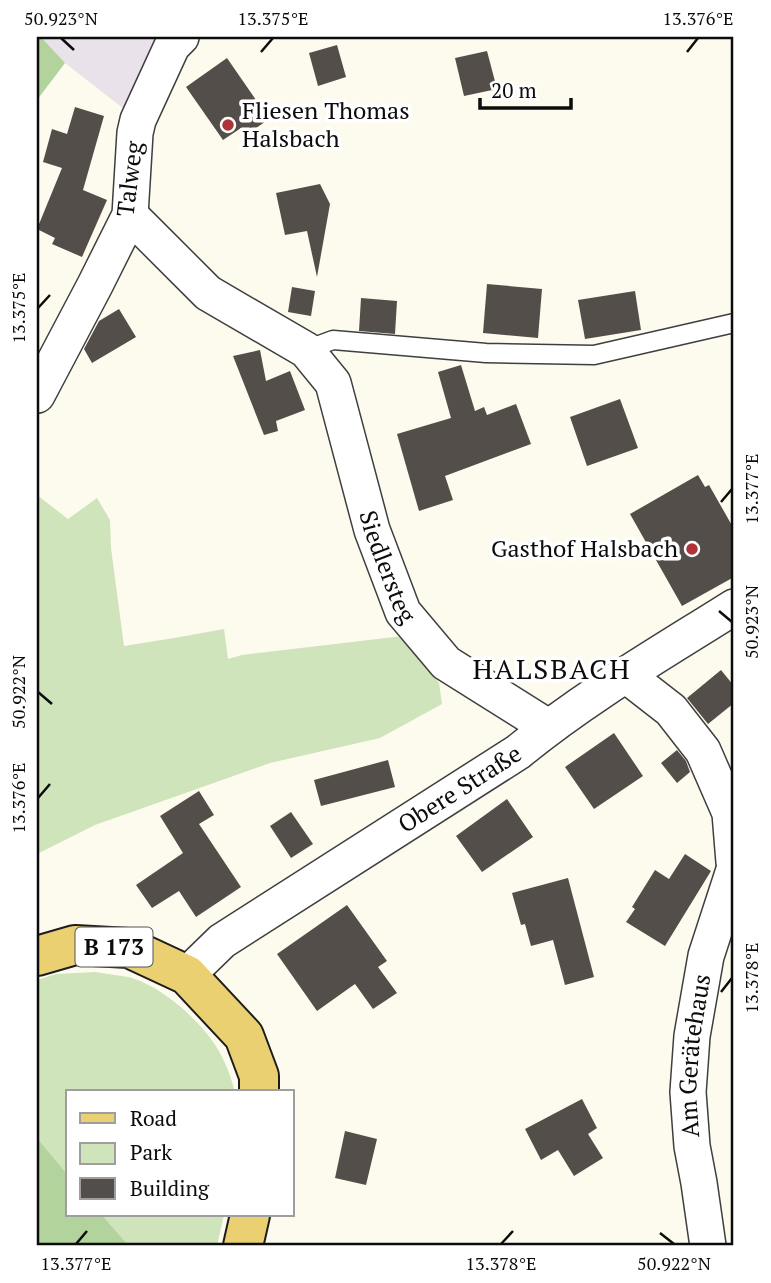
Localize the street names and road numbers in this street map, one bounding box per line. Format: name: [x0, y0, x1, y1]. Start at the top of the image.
street label: Talweg: [109, 139, 150, 218]
street label: Siedlersteg: [353, 507, 423, 630]
street label: Obere Straße: [391, 737, 527, 840]
road number: B 173: [76, 928, 152, 966]
street label: Am Gerätehaus: [671, 971, 718, 1139]

